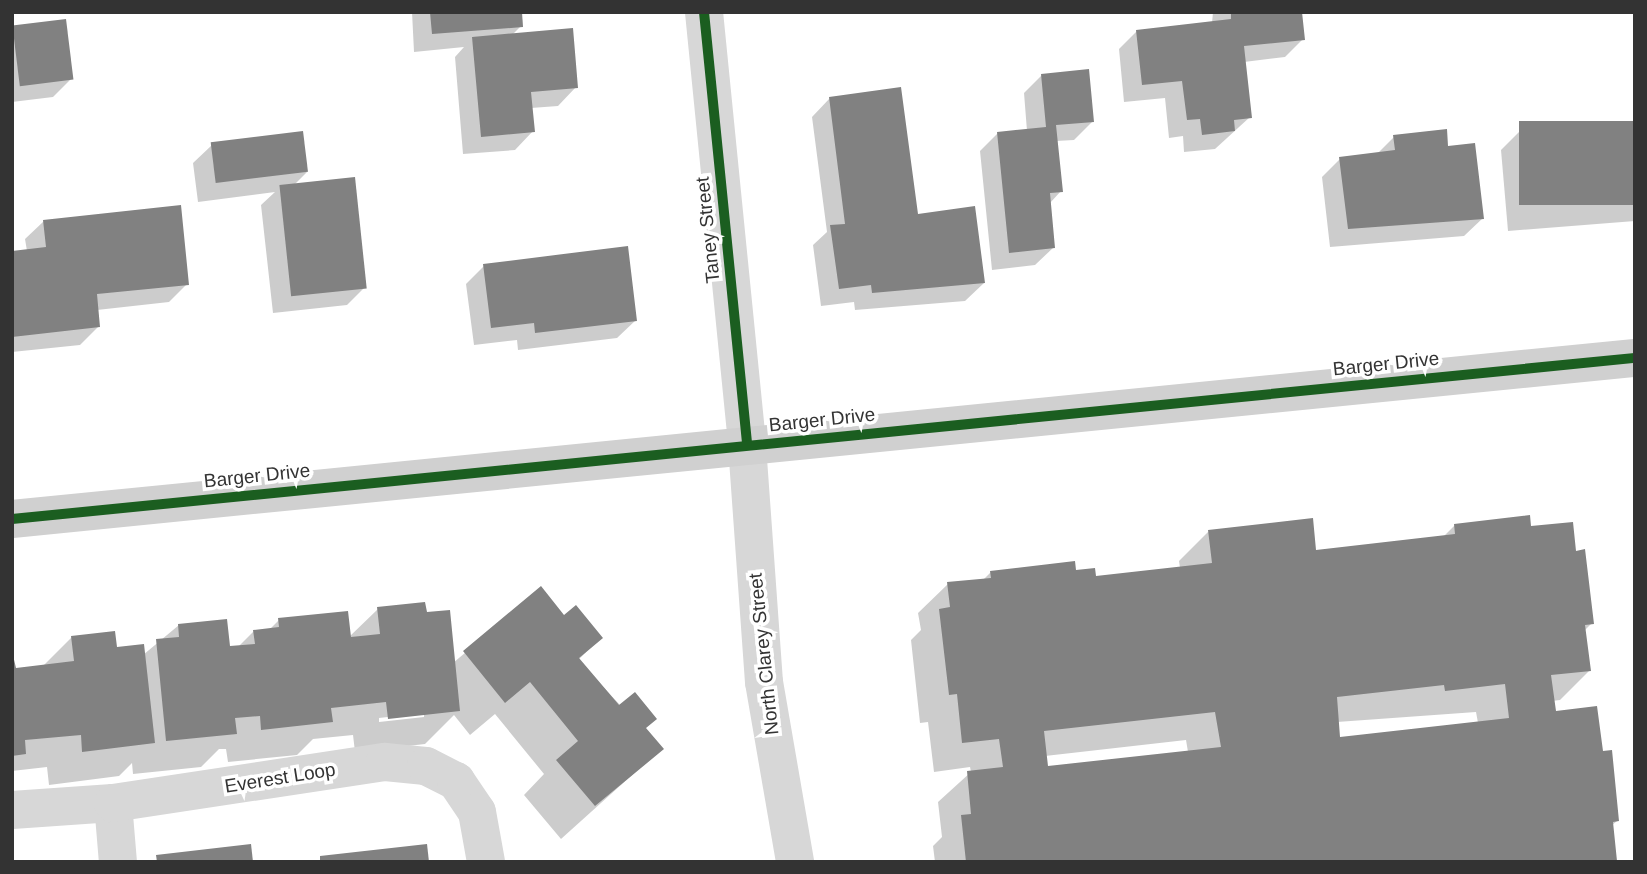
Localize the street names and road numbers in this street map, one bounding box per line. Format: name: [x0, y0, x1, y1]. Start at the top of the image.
street label: Taney Street: [691, 176, 725, 284]
street label: Barger Drive: [1332, 347, 1440, 381]
street label: Barger Drive: [768, 403, 876, 437]
street label: Barger Drive: [203, 459, 311, 493]
street label: North Clarey Street: [744, 572, 784, 736]
street label: Everest Loop: [223, 758, 337, 798]

